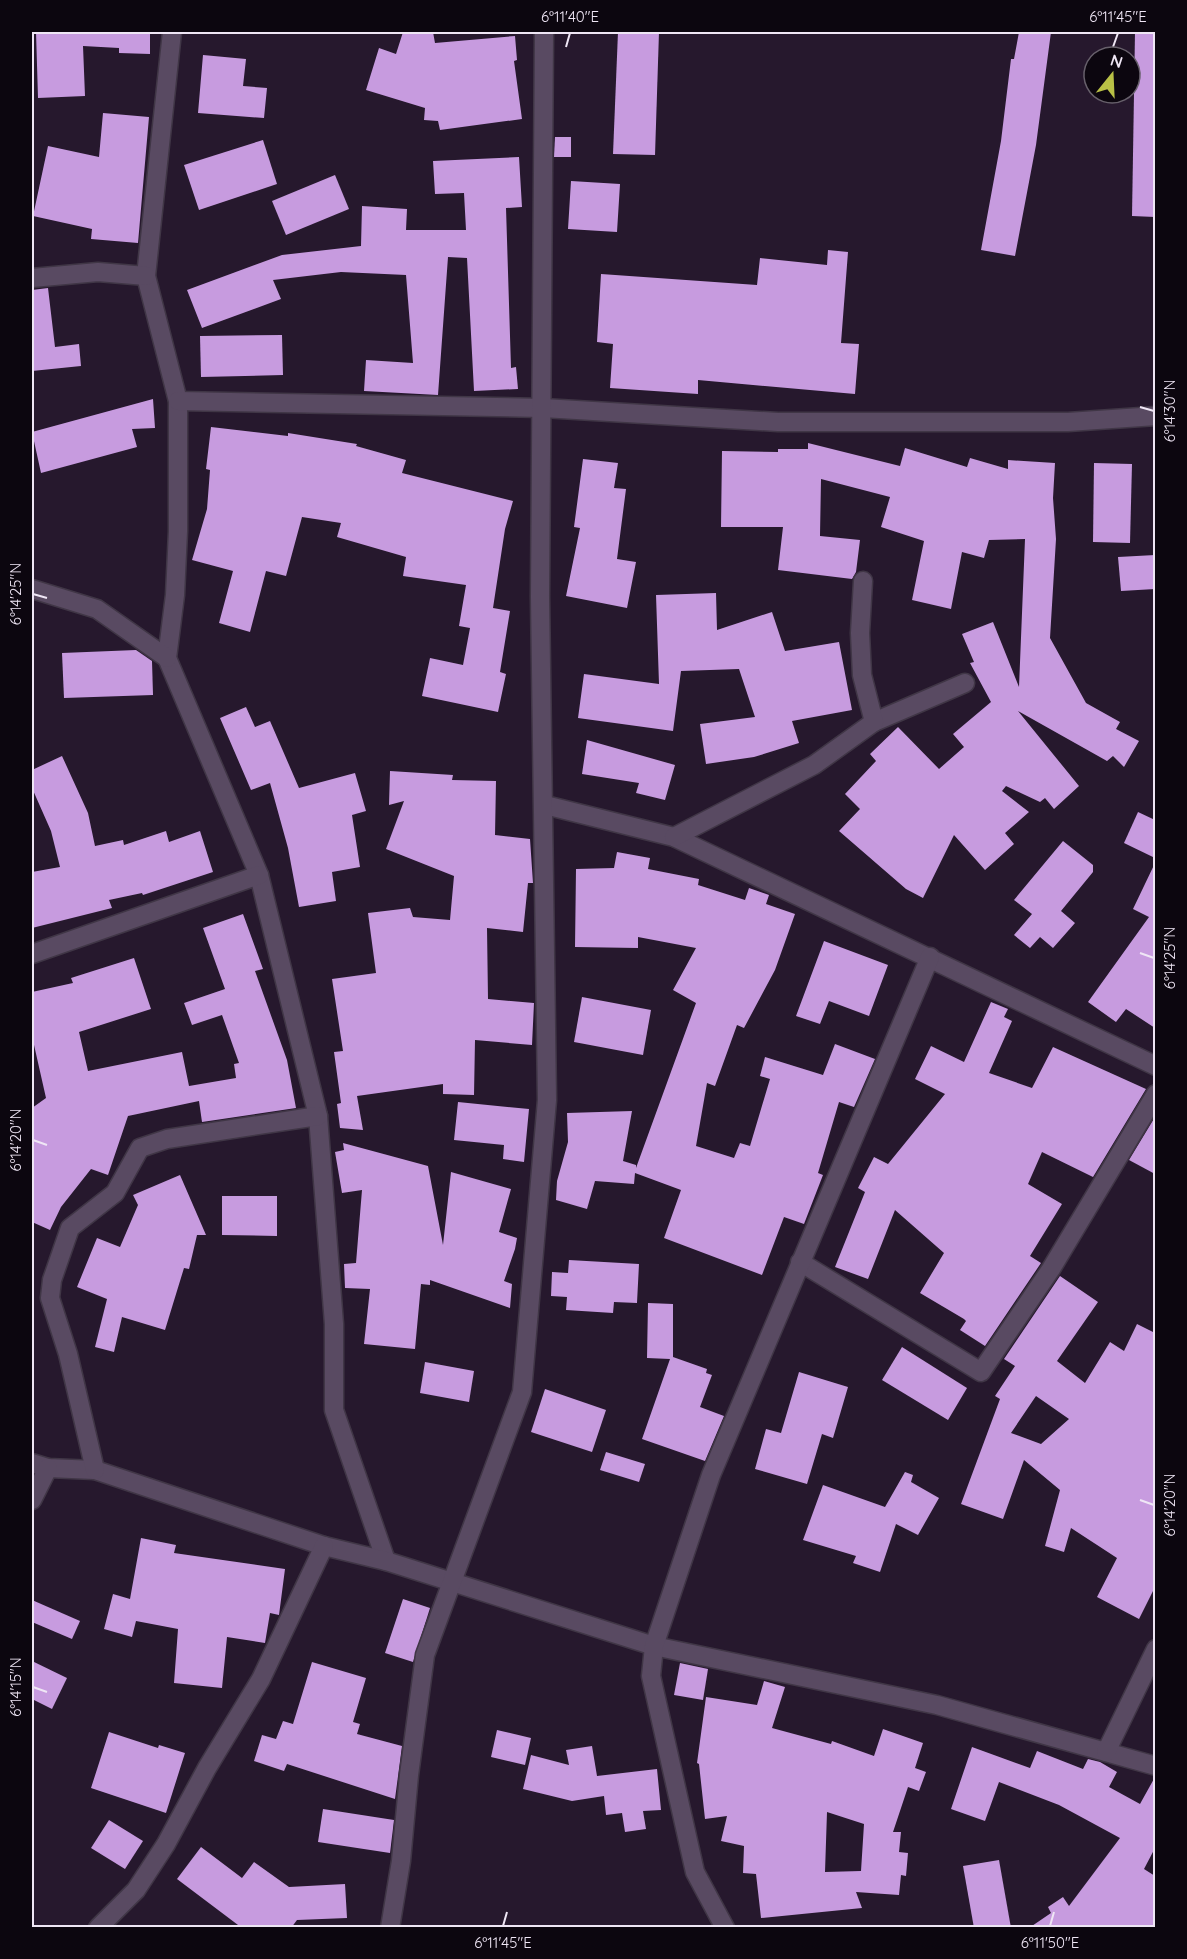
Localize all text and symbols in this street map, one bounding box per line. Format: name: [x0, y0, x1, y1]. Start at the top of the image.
text: 6°11'40"E: [541, 7, 599, 26]
text: 6°11'45"E: [1089, 7, 1147, 26]
north arrow: [1082, 45, 1142, 105]
text: N: [1108, 49, 1125, 72]
text: 6°14'30"N: [1160, 380, 1179, 442]
text: 6°14'25"N: [6, 563, 25, 625]
text: 6°14'25"N: [1160, 927, 1179, 989]
text: 6°14'20"N: [6, 1108, 25, 1172]
text: 6°14'20"N: [1160, 1473, 1179, 1537]
text: 6°14'15"N: [6, 1657, 25, 1717]
text: 6°11'45"E: [474, 1933, 532, 1952]
text: 6°11'50"E: [1021, 1933, 1079, 1952]

